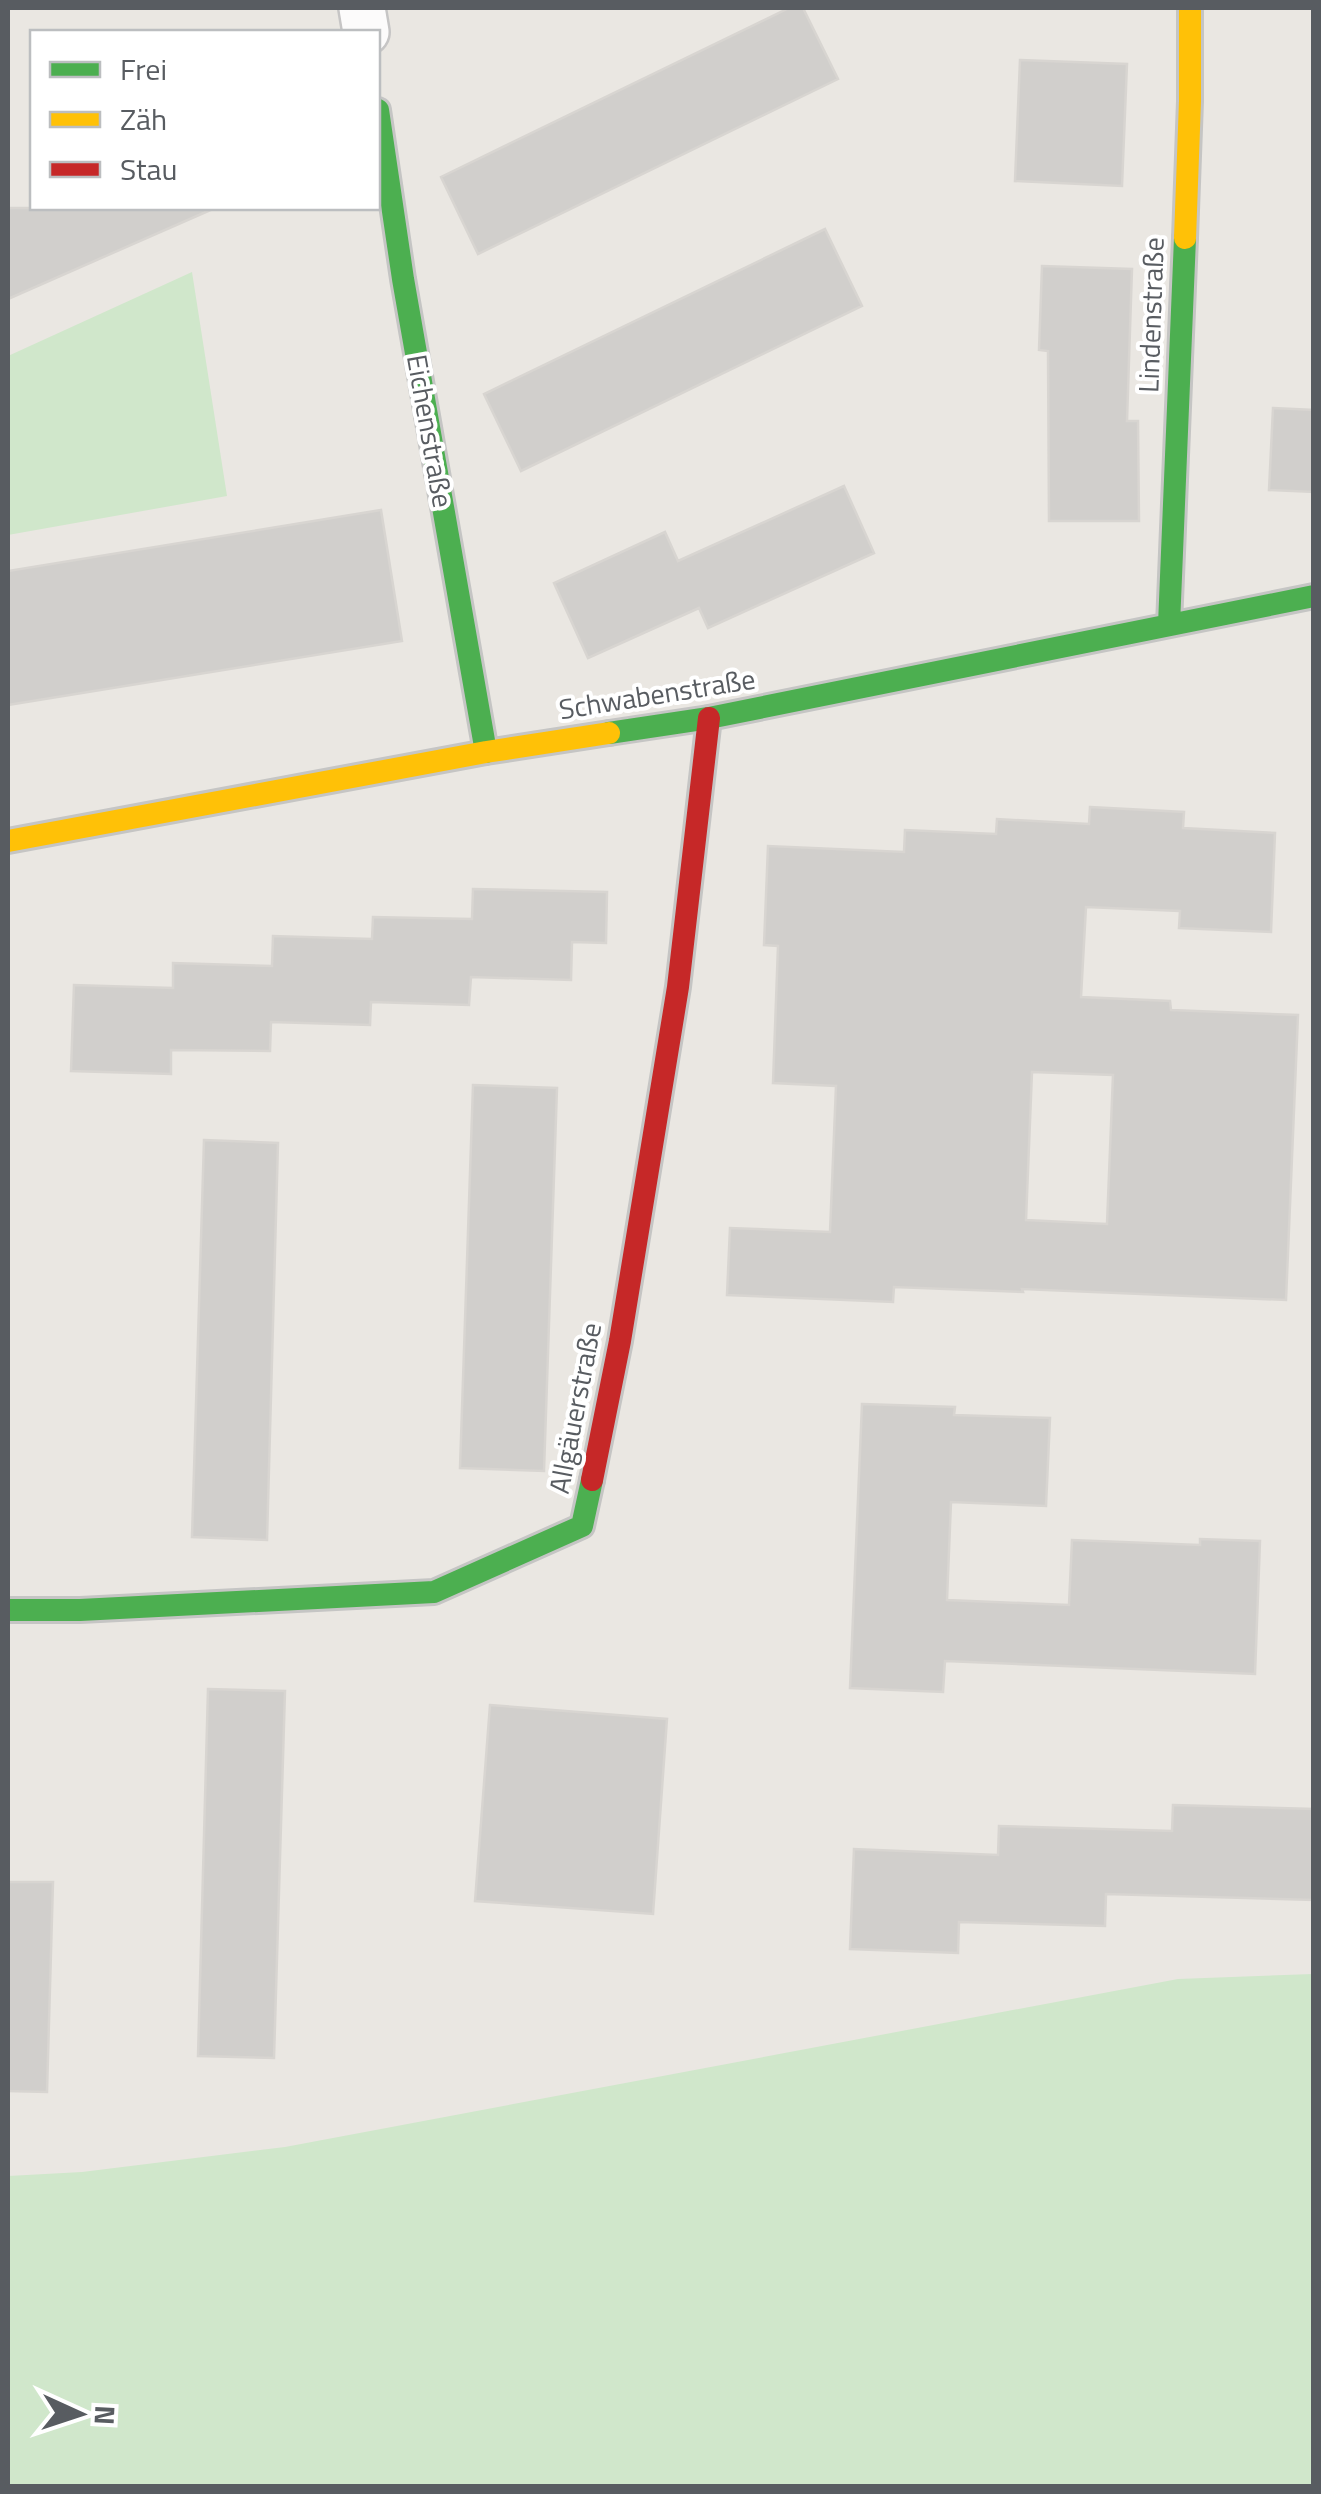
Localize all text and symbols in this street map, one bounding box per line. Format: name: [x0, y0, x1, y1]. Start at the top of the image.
legend: [30, 30, 380, 210]
text: Frei: [120, 46, 167, 92]
text: Zäh: [120, 96, 167, 142]
text: Stau: [120, 146, 177, 192]
street label: Lindenstraße: [1126, 237, 1175, 393]
street label: Eichenstraße: [396, 351, 465, 511]
street label: Schwabenstraße: [556, 657, 758, 730]
street label: Allgäuerstraße: [537, 1319, 612, 1497]
north arrow: [30, 2364, 130, 2464]
text: N: [83, 2405, 127, 2426]

